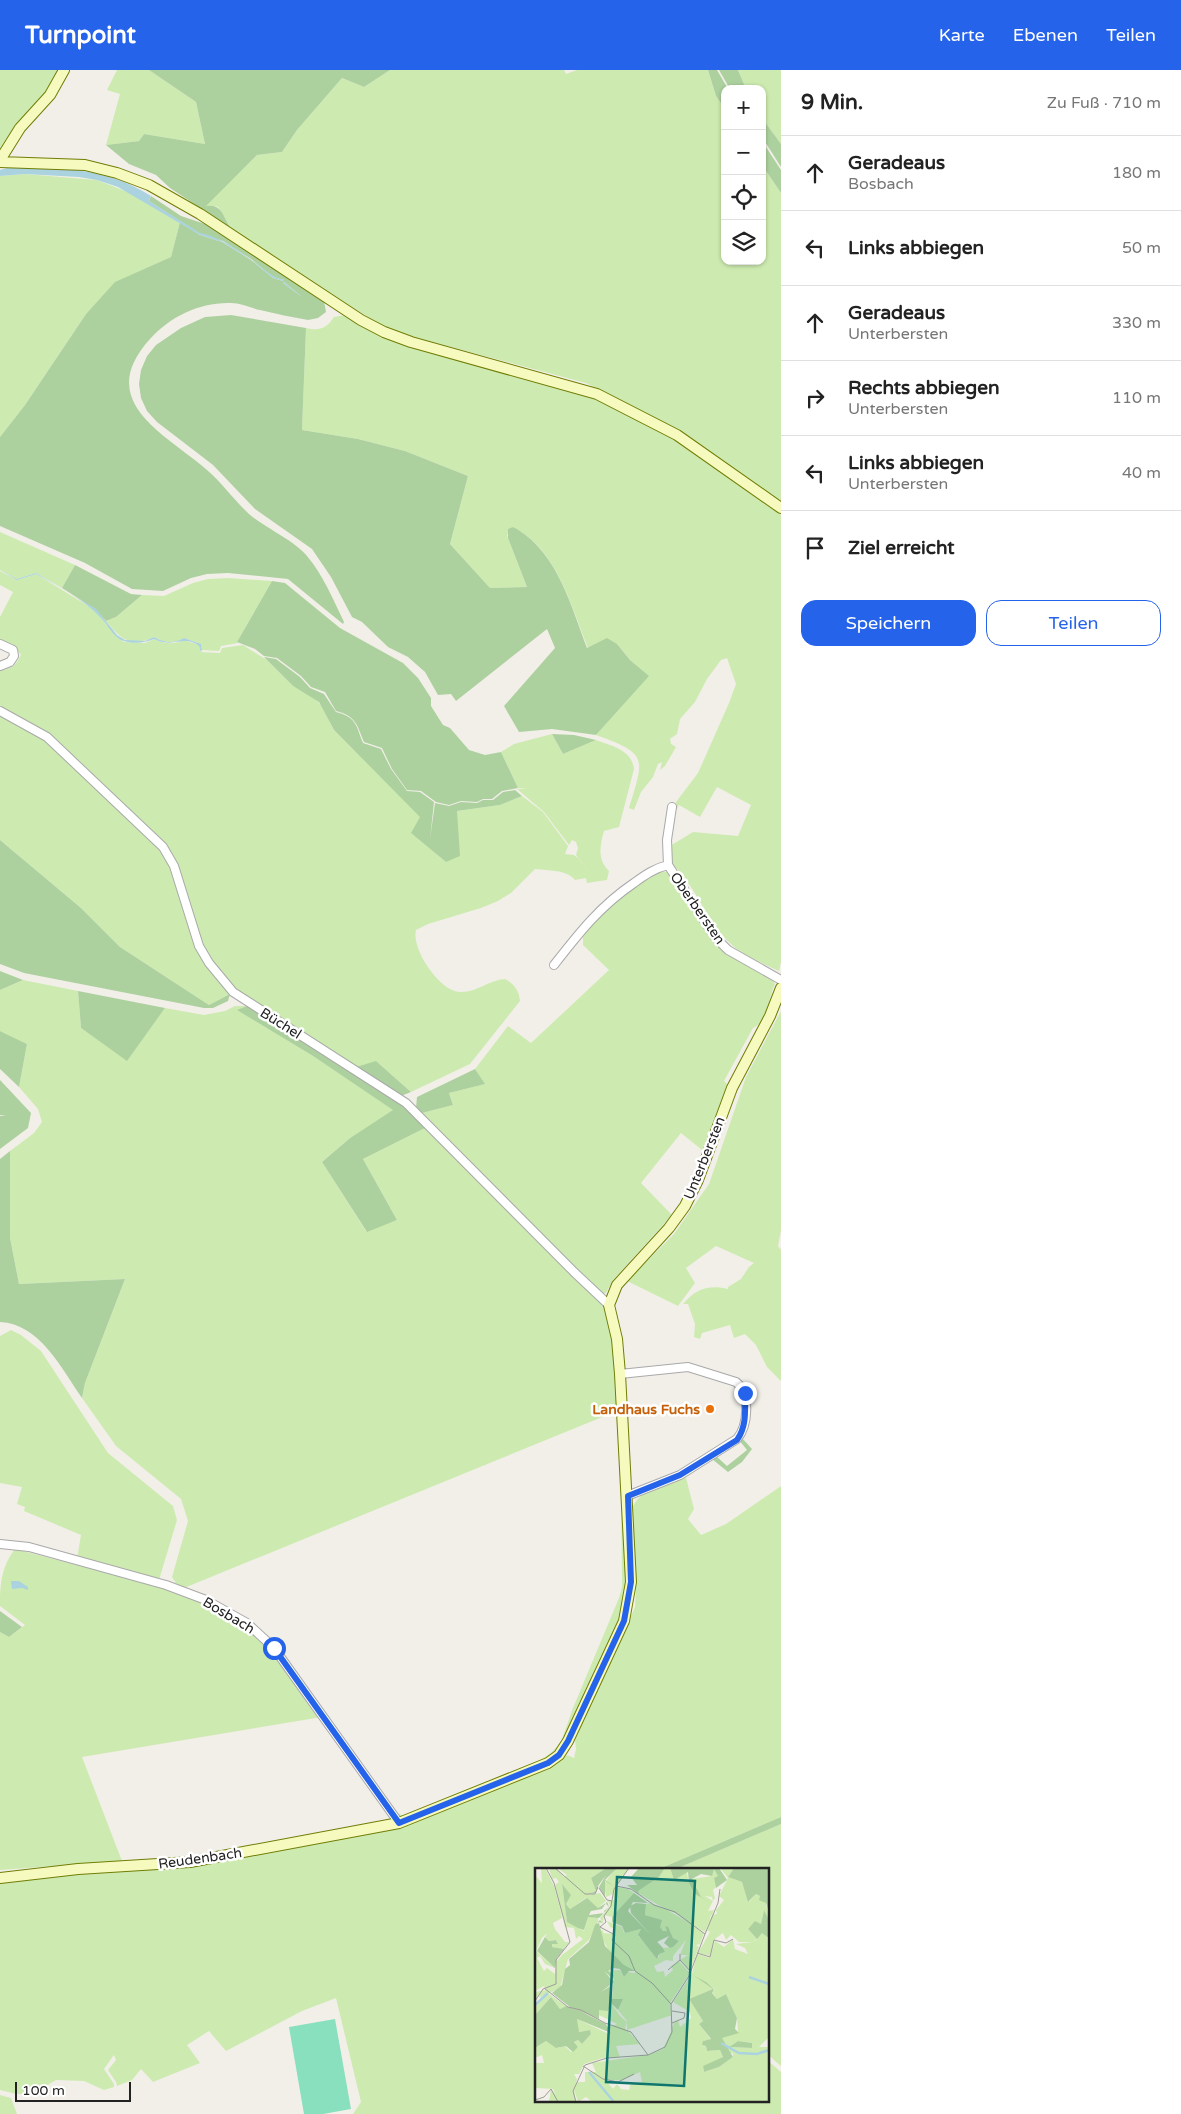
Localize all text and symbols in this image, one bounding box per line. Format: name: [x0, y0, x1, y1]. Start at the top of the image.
text: Turnpoint: [25, 21, 136, 50]
text: Karte: [939, 24, 985, 46]
text: Ebenen: [1013, 24, 1078, 46]
text: Teilen: [1106, 24, 1156, 46]
map controls: [721, 85, 766, 265]
button: +: [721, 85, 766, 130]
text: 9 Min.: [801, 90, 863, 115]
text: Zu Fuß · 710 m: [1047, 93, 1161, 113]
button: −: [721, 130, 766, 175]
text: Geradeaus: [848, 152, 945, 174]
icon: ahead: [801, 159, 829, 187]
text: 180 m: [1112, 163, 1161, 183]
text: Bosbach: [848, 174, 914, 194]
button: locate: [721, 175, 766, 220]
button: layers: [721, 220, 766, 265]
icon: left: [801, 234, 829, 262]
text: Links abbiegen: [848, 237, 984, 259]
text: 50 m: [1122, 238, 1161, 258]
text: Geradeaus: [848, 302, 945, 324]
icon: ahead: [801, 309, 829, 337]
text: 330 m: [1112, 313, 1161, 333]
text: Unterbersten: [848, 324, 948, 344]
text: Rechts abbiegen: [848, 377, 1000, 399]
icon: right: [801, 384, 829, 412]
text: 110 m: [1112, 388, 1161, 408]
text: Unterbersten: [848, 399, 948, 419]
text: Links abbiegen: [848, 452, 984, 474]
icon: left: [801, 459, 829, 487]
text: 40 m: [1122, 463, 1161, 483]
text: Unterbersten: [848, 474, 948, 494]
icon: arrive: [801, 534, 829, 562]
text: Ziel erreicht: [848, 537, 955, 559]
button: Speichern: [801, 600, 976, 646]
button: Teilen: [986, 600, 1161, 646]
street label: Oberbersten: [667, 869, 729, 948]
street label: Büchel: [257, 1004, 305, 1043]
street label: Unterbersten: [680, 1114, 729, 1202]
route end: [734, 1382, 757, 1405]
place label: Landhaus Fuchs: [592, 1401, 700, 1418]
marker: Landhaus Fuchs: [704, 1403, 716, 1415]
street label: Bosbach: [200, 1593, 258, 1638]
route start: [263, 1637, 286, 1660]
street label: Reudenbach: [157, 1844, 243, 1873]
inset map: [535, 1868, 768, 2102]
scale bar: [15, 2079, 131, 2102]
text: 100 m: [22, 2082, 65, 2099]

